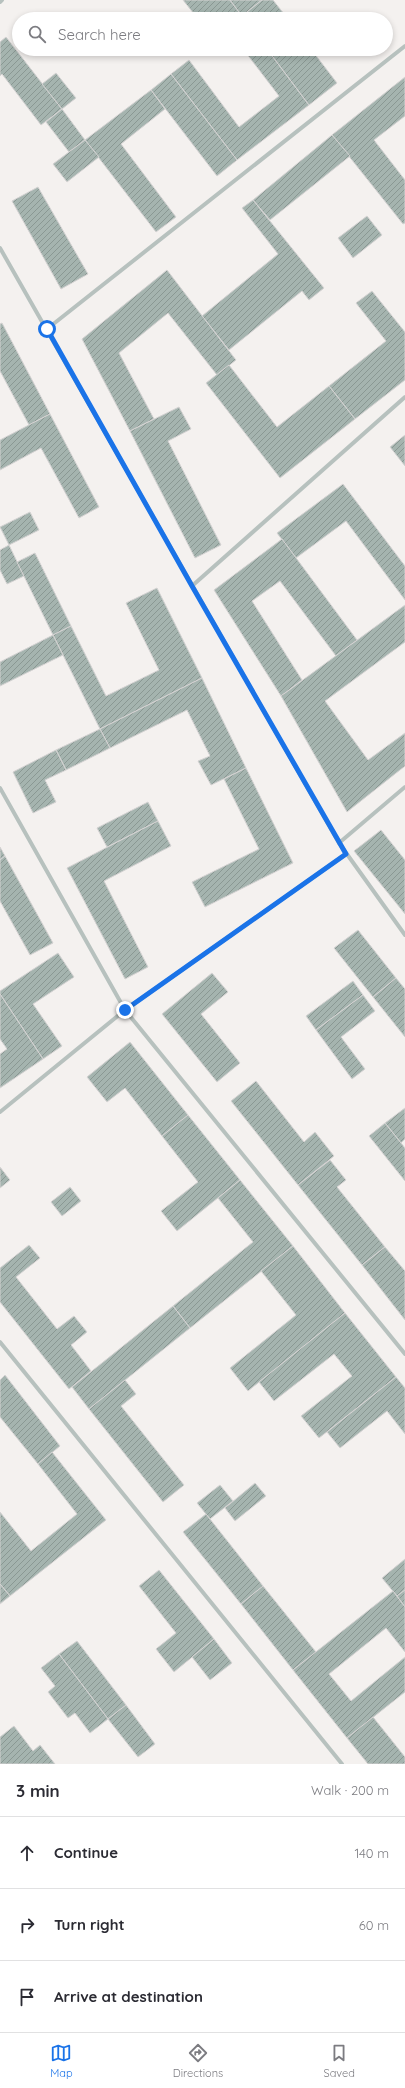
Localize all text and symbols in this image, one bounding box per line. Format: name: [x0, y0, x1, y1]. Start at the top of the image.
search box: [12, 12, 393, 56]
icon: search: [26, 23, 48, 45]
text: Search here: [58, 25, 141, 44]
route start: [38, 320, 56, 338]
route end: [116, 1001, 134, 1019]
text: 3 min: [16, 1780, 60, 1801]
text: Walk · 200 m: [311, 1782, 389, 1798]
icon: ahead: [16, 1842, 38, 1864]
text: Continue: [54, 1843, 118, 1862]
text: 140 m: [354, 1845, 389, 1861]
icon: right: [16, 1914, 38, 1936]
text: Turn right: [54, 1915, 125, 1934]
text: 60 m: [359, 1917, 389, 1933]
icon: arrive: [16, 1986, 38, 2008]
text: Arrive at destination: [54, 1987, 203, 2006]
tab: Map: [50, 2042, 73, 2080]
tab: Directions: [173, 2042, 223, 2080]
tab: Saved: [323, 2042, 355, 2080]

